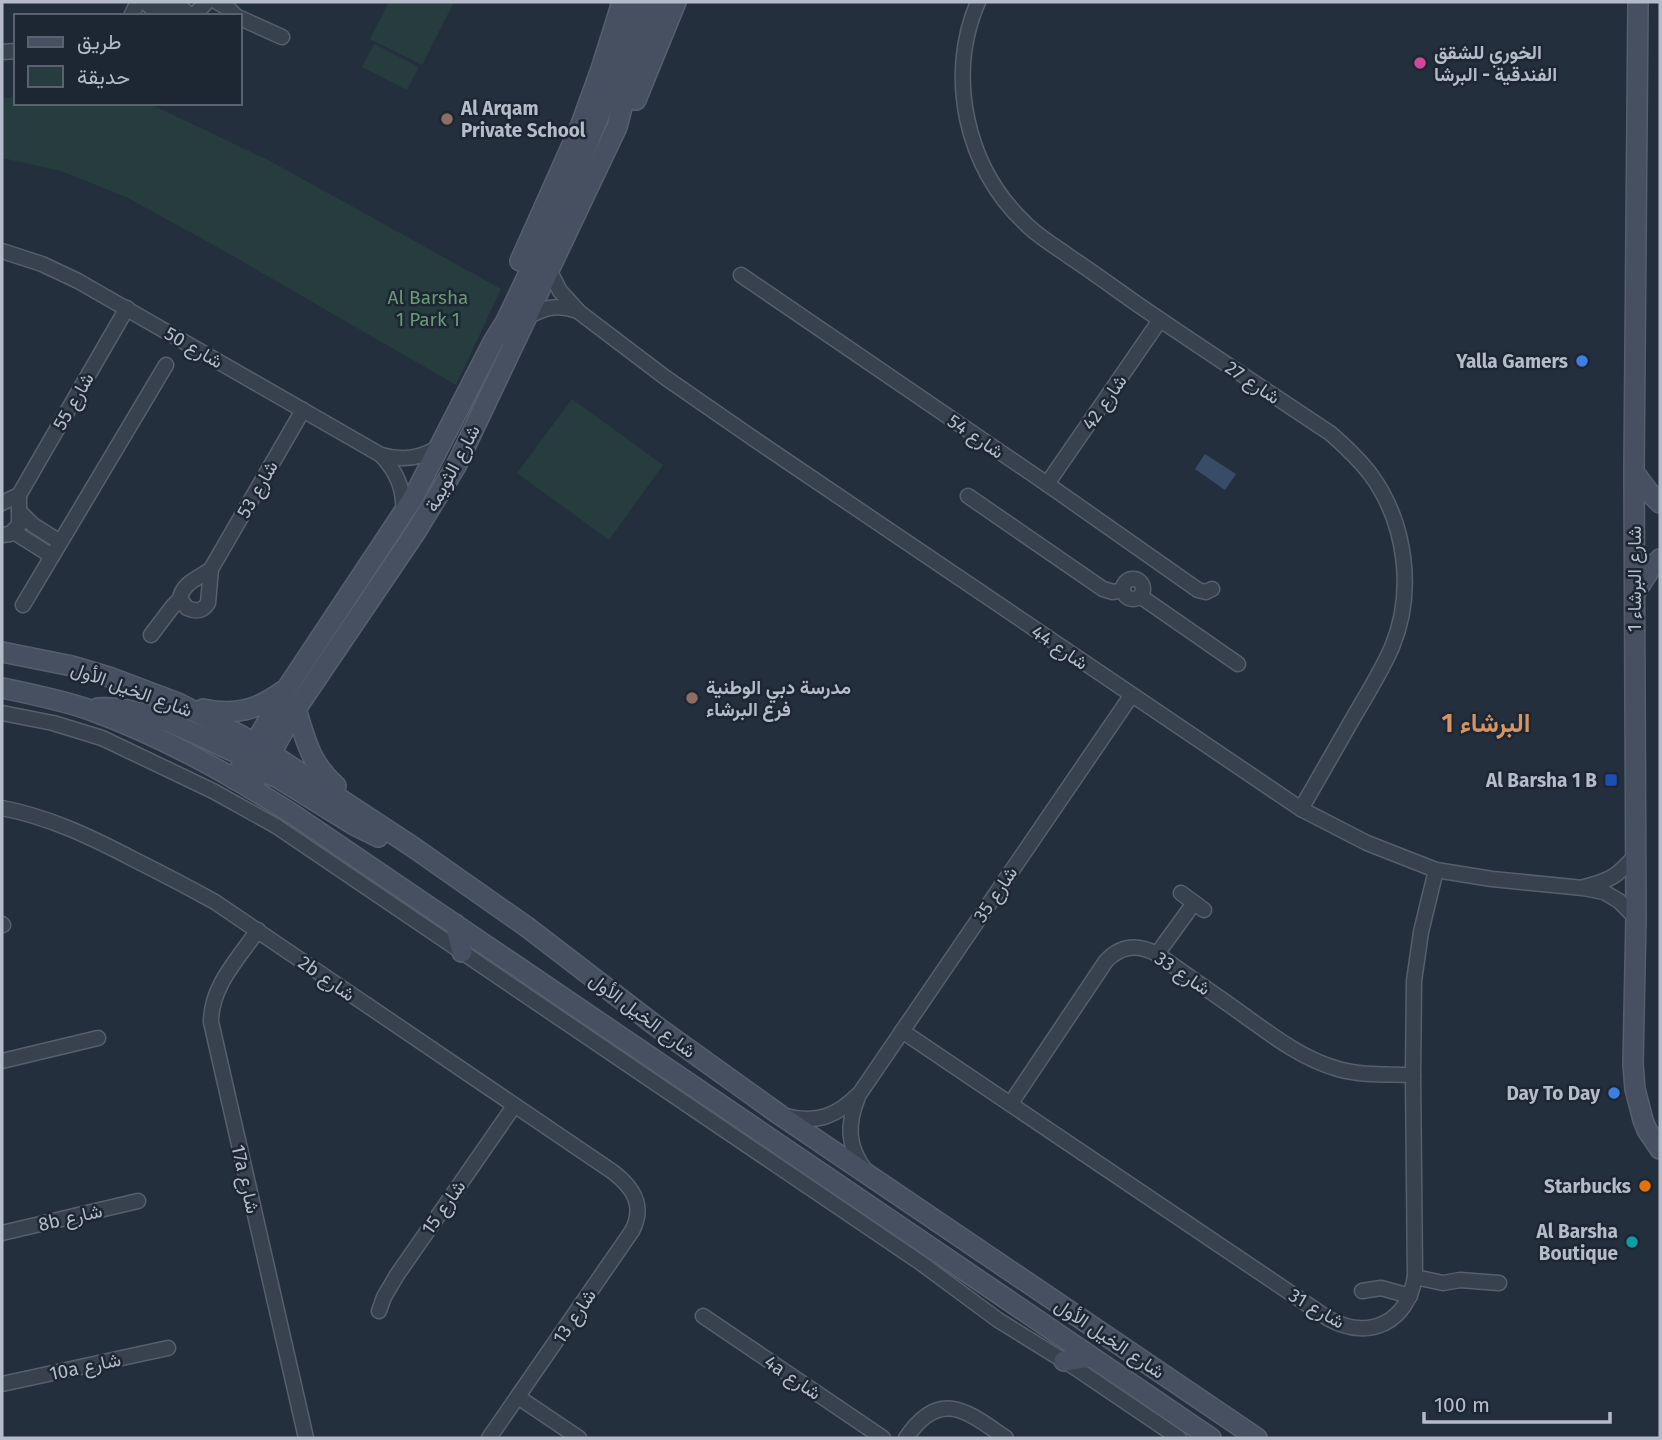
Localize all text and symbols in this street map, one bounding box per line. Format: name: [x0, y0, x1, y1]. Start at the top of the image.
legend: [14, 14, 242, 105]
text: طريق: [77, 29, 122, 55]
place label: الخوري للشقق الفندقية - البرشا: [1434, 41, 1557, 87]
marker: الخوري للشقق الفندقية - البرشا: [1412, 55, 1428, 71]
text: حديقة: [77, 64, 130, 90]
place label: Al Arqam Private School: [460, 97, 586, 142]
marker: Al Arqam Private School: [439, 111, 455, 127]
park label: Al Barsha 1 Park 1: [388, 286, 468, 331]
street label: شارع 50: [160, 322, 227, 374]
place label: Yalla Gamers: [1455, 350, 1568, 373]
marker: Yalla Gamers: [1574, 353, 1590, 369]
street label: شارع 27: [1220, 356, 1284, 410]
street label: شارع 55: [48, 369, 100, 434]
street label: شارع 42: [1077, 370, 1133, 435]
street label: شارع 54: [943, 409, 1008, 464]
street label: شارع الثويمة: [420, 421, 486, 516]
street label: شارع 53: [232, 457, 284, 522]
street label: شارع البرشاء 1: [1623, 526, 1647, 632]
street label: شارع 44: [1026, 620, 1092, 676]
street label: شارع الخيل الأول: [68, 657, 196, 723]
place label: مدرسة دبي الوطنية فرع البرشاء: [706, 676, 851, 722]
marker: مدرسة دبي الوطنية فرع البرشاء: [684, 690, 700, 706]
district label: البرشاء 1: [1441, 708, 1531, 739]
place label: Al Barsha 1 B: [1485, 769, 1597, 792]
marker: Al Barsha 1 B: [1603, 772, 1619, 788]
street label: شارع 35: [968, 862, 1023, 927]
street label: شارع 33: [1150, 946, 1215, 1001]
street label: 2b شارع: [293, 951, 360, 1007]
street label: شارع الخيل الأول: [584, 968, 700, 1064]
place label: Day To Day: [1506, 1082, 1600, 1105]
marker: Day To Day: [1606, 1085, 1622, 1101]
street label: 17a شارع: [225, 1143, 265, 1216]
place label: Starbucks: [1544, 1175, 1631, 1198]
street label: شارع 15: [416, 1176, 471, 1239]
marker: Starbucks: [1637, 1178, 1653, 1194]
street label: 8b شارع: [36, 1199, 105, 1237]
place label: Al Barsha Boutique: [1536, 1220, 1618, 1265]
marker: Al Barsha Boutique: [1624, 1234, 1640, 1250]
street label: شارع 31: [1284, 1283, 1349, 1334]
street label: شارع 13: [548, 1285, 602, 1349]
street label: شارع الخيل الأول: [1050, 1293, 1169, 1384]
street label: 10a شارع: [47, 1348, 123, 1386]
street label: 4a شارع: [759, 1350, 826, 1406]
scale bar: [1424, 1380, 1610, 1424]
text: 100 m: [1434, 1392, 1490, 1418]

